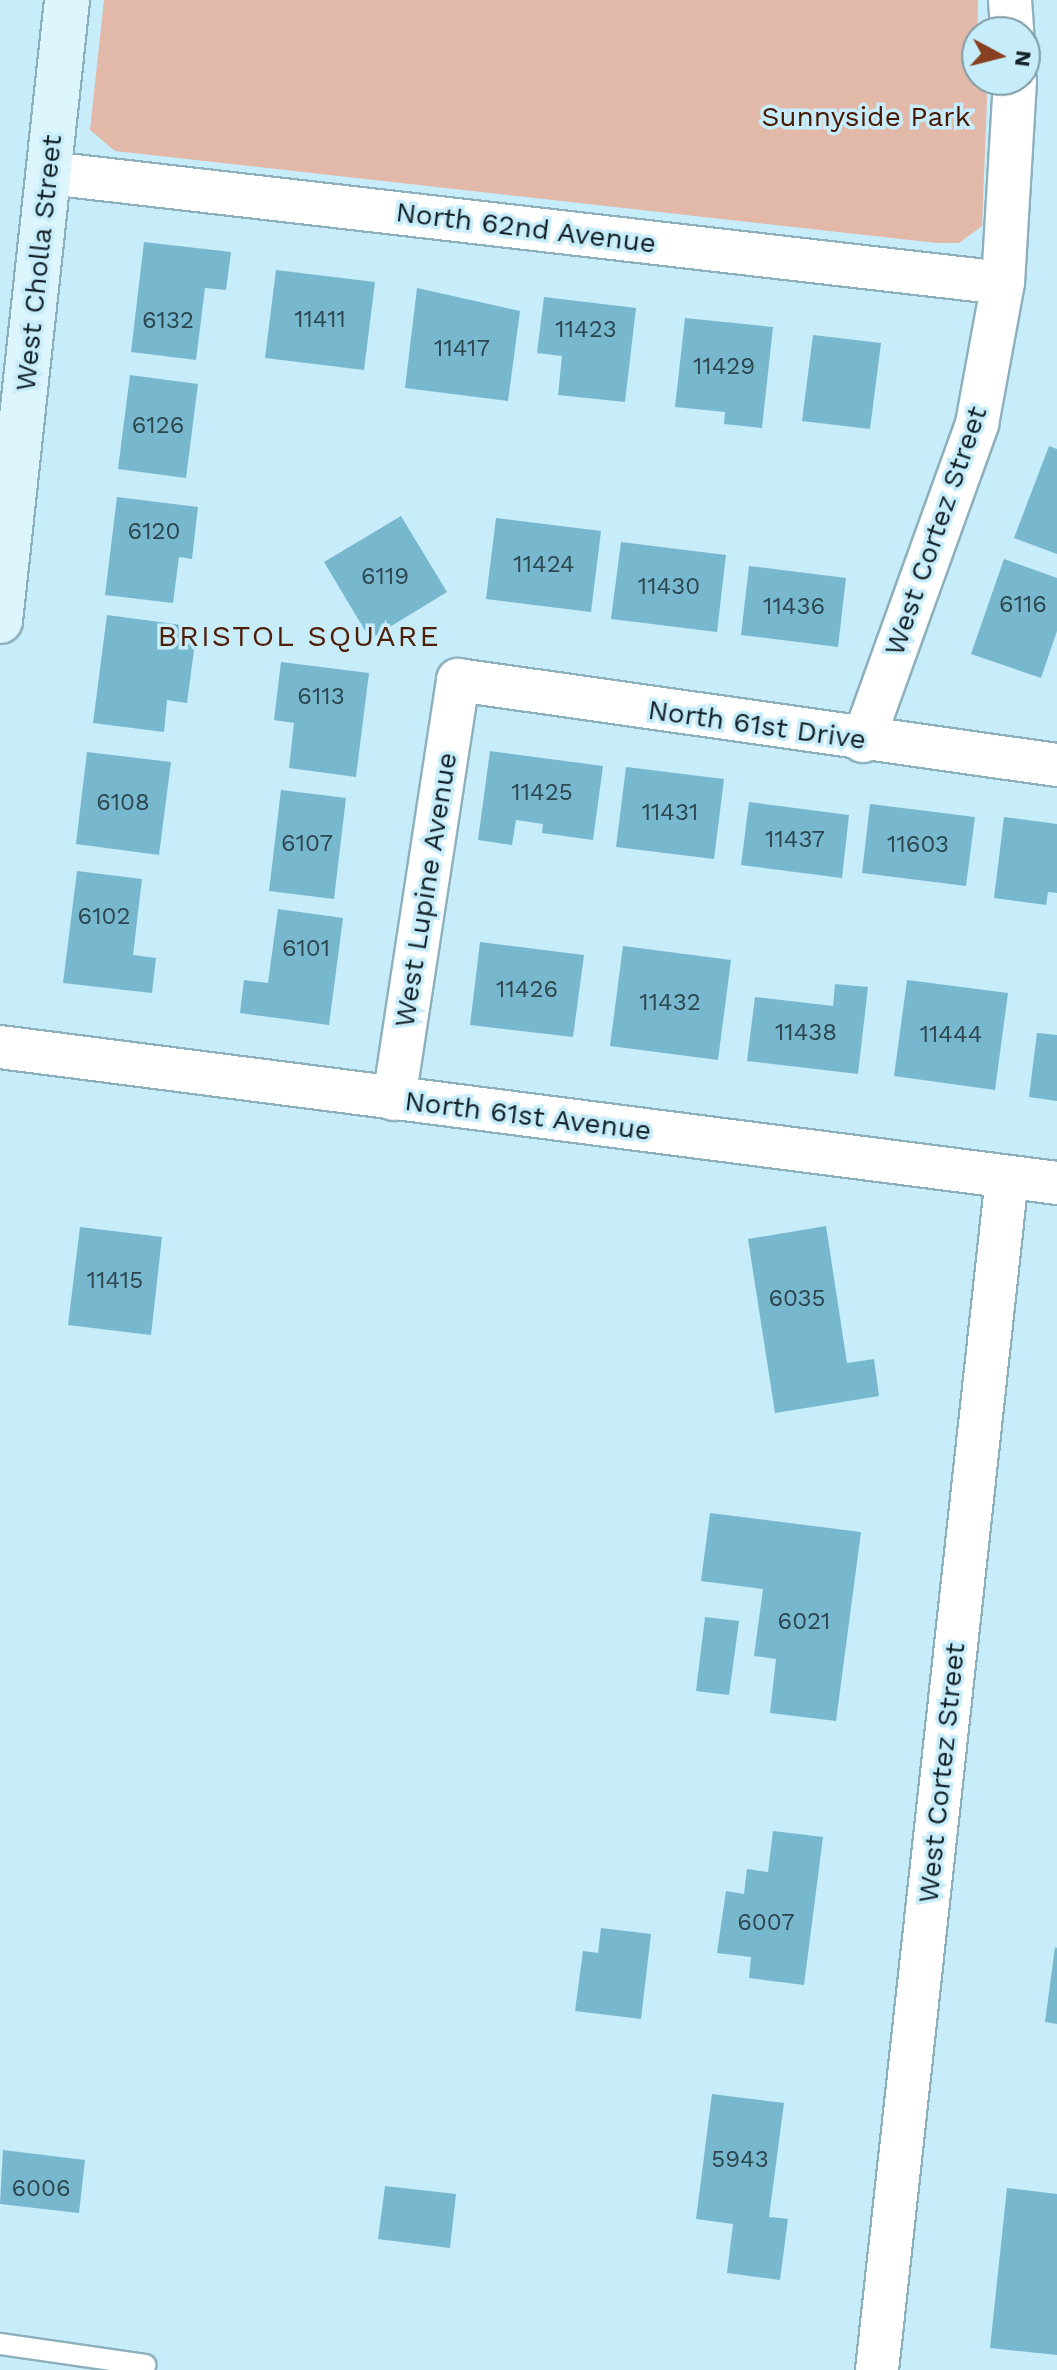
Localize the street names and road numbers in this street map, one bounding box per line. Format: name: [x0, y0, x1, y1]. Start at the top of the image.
street label: West Cholla Street: [9, 133, 69, 393]
street label: North 62nd Avenue: [393, 195, 659, 261]
street label: West Cortez Street: [878, 402, 994, 660]
street label: North 61st Drive: [646, 693, 868, 757]
street label: West Lupine Avenue: [388, 750, 464, 1030]
street label: North 61st Avenue: [402, 1084, 654, 1148]
street label: West Cortez Street: [912, 1641, 972, 1905]

